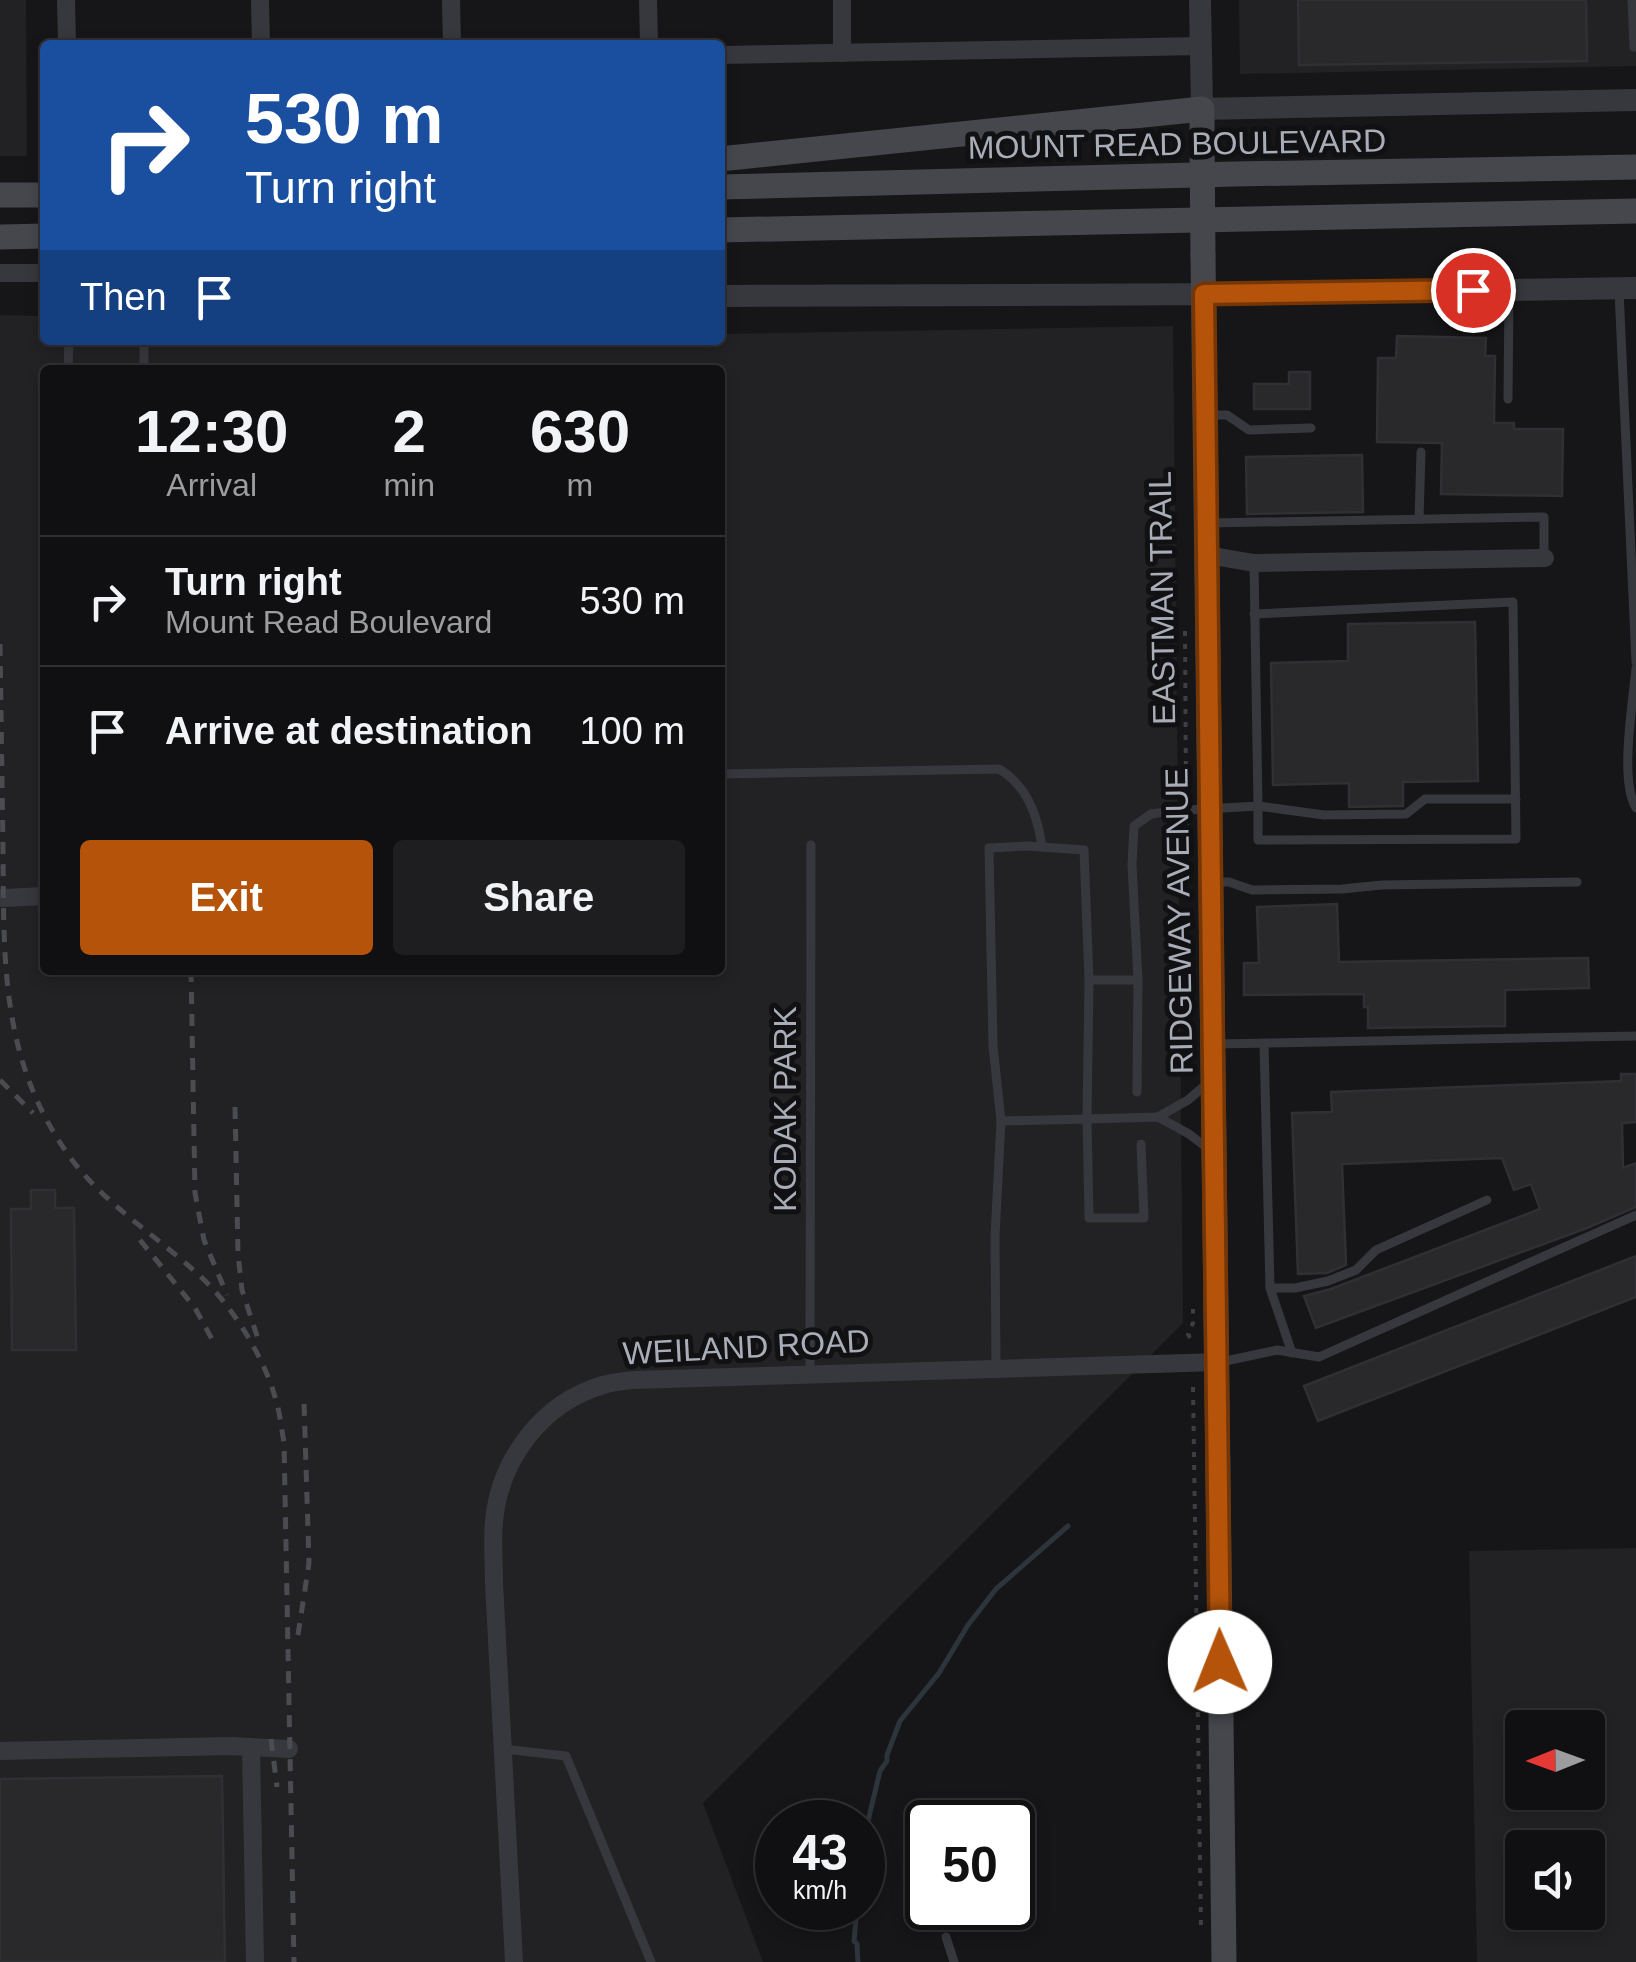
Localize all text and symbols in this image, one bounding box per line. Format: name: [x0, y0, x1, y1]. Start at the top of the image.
icon: right: [80, 80, 210, 210]
text: 530 m: [245, 80, 443, 158]
street label: MOUNT READ BOULEVARD: [967, 122, 1387, 166]
text: Turn right: [245, 162, 436, 213]
pin: [1431, 248, 1516, 333]
icon: arrive: [1446, 263, 1501, 318]
icon: arrive: [187, 270, 242, 325]
text: Then: [80, 276, 167, 318]
text: 12:30: [135, 398, 288, 465]
text: 2: [392, 398, 426, 465]
text: 630: [530, 398, 630, 465]
text: Arrival: [166, 467, 257, 503]
text: min: [383, 467, 435, 503]
text: m: [567, 467, 593, 503]
street label: EASTMAN TRAIL: [1142, 471, 1182, 725]
text: Turn right: [165, 561, 342, 603]
icon: right: [80, 574, 135, 629]
text: 530 m: [579, 580, 685, 622]
text: Mount Read Boulevard: [165, 604, 492, 640]
icon: arrive: [80, 704, 135, 759]
text: Arrive at destination: [165, 710, 532, 752]
text: 100 m: [579, 710, 685, 752]
street label: RIDGEWAY AVENUE: [1158, 767, 1200, 1075]
button: Exit: [80, 840, 373, 955]
button: Share: [393, 840, 685, 955]
street label: KODAK PARK: [767, 1006, 803, 1212]
street label: WEILAND ROAD: [622, 1323, 870, 1371]
position arrow: [1168, 1610, 1272, 1714]
north arrow: [1505, 1710, 1605, 1810]
map controls: [1505, 1710, 1605, 1930]
speed limit sign: 50: [905, 1800, 1035, 1930]
text: 43: [792, 1825, 848, 1881]
button: sound: [1505, 1830, 1605, 1930]
text: km/h: [793, 1876, 847, 1904]

